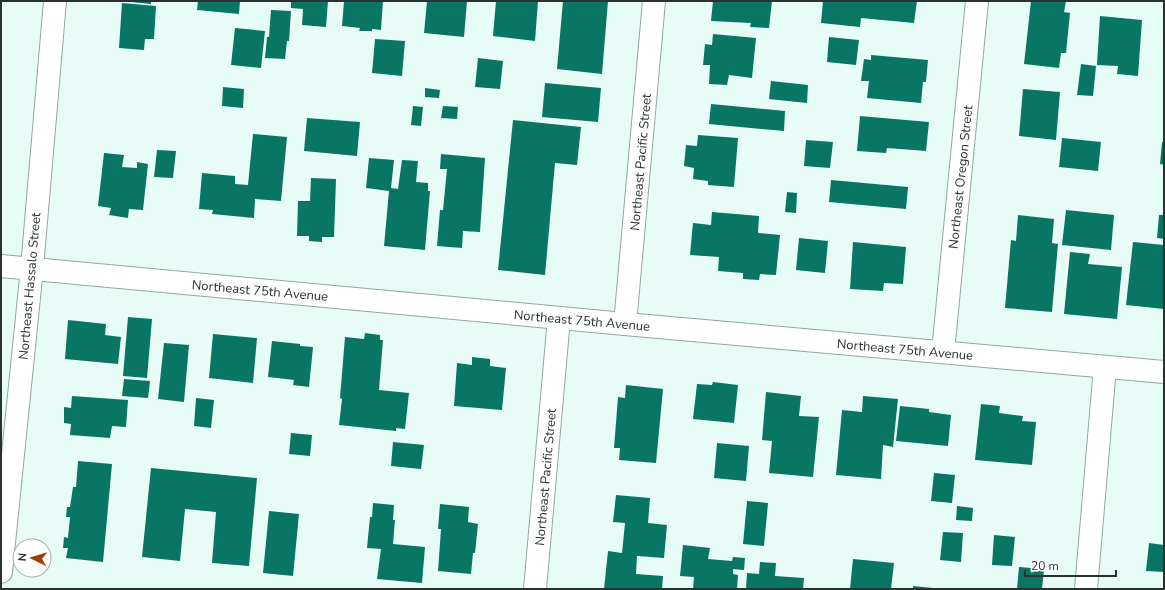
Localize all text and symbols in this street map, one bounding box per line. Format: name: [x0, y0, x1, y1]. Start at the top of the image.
street label: Northeast Pacific Street: [626, 92, 656, 231]
street label: Northeast Oregon Street: [945, 104, 978, 250]
street label: Northeast Hassalo Street: [15, 211, 45, 360]
street label: Northeast 75th Avenue: [191, 276, 329, 306]
street label: Northeast 75th Avenue: [513, 306, 651, 336]
street label: Northeast 75th Avenue: [836, 335, 974, 365]
street label: Northeast Pacific Street: [531, 407, 561, 546]
north arrow: [12, 538, 52, 578]
text: N: [15, 552, 30, 562]
scale bar: [1025, 552, 1116, 578]
text: 20 m: [1031, 558, 1059, 574]

